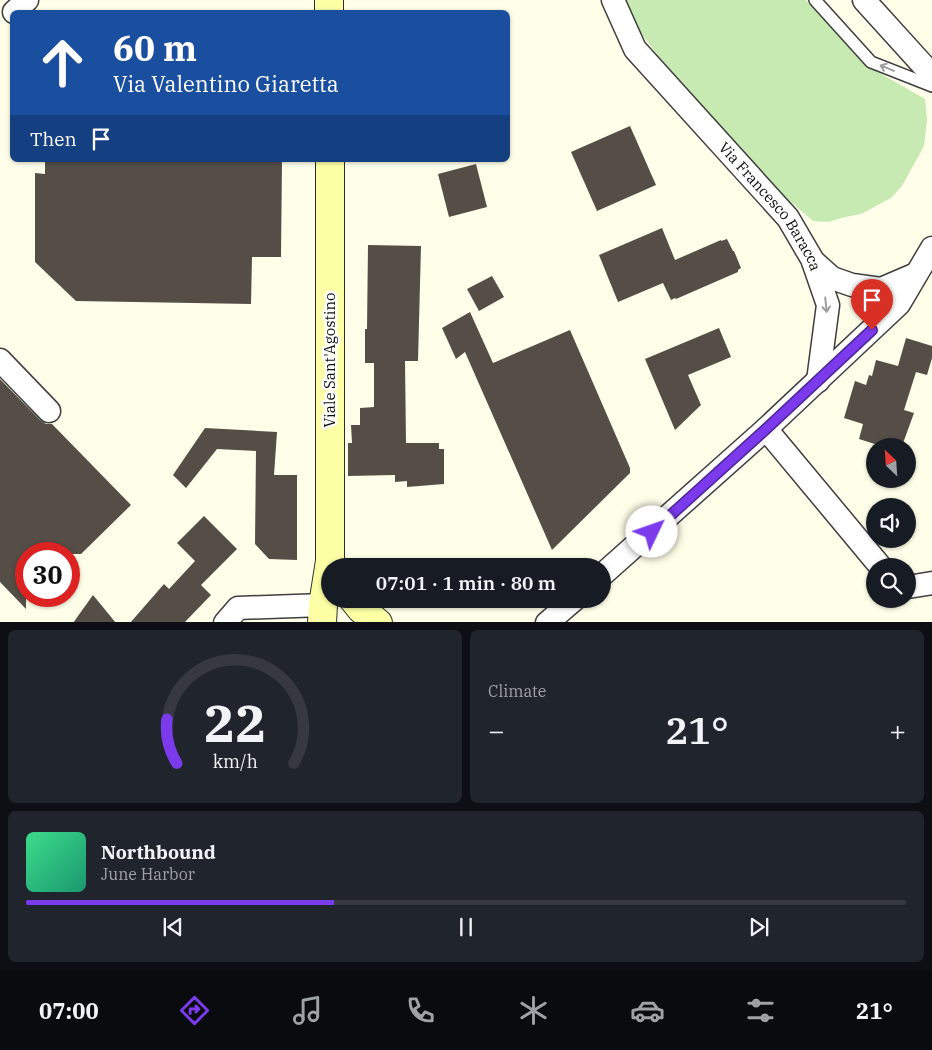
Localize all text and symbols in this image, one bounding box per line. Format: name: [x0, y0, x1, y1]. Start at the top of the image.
text: 60 m: [113, 25, 197, 71]
icon: ahead: [30, 30, 95, 95]
one-way arrow: [880, 63, 895, 72]
text: Via Valentino Giaretta: [113, 69, 339, 98]
icon: arrive: [87, 125, 115, 153]
text: Then: [30, 127, 77, 151]
street label: Via Francesco Baracca: [715, 138, 825, 273]
pin: [851, 279, 893, 330]
icon: arrive: [858, 286, 886, 314]
street label: Viale Sant'Agostino: [320, 292, 339, 428]
one-way arrow: [821, 297, 830, 313]
north arrow: [866, 438, 916, 488]
map controls: [866, 438, 916, 608]
button: sound: [866, 498, 916, 548]
position arrow: [625, 505, 677, 557]
speed limit sign: 30: [15, 542, 80, 607]
button: search: [866, 558, 916, 608]
text: 07:01 · 1 min · 80 m: [376, 571, 556, 595]
text: Climate: [488, 681, 546, 701]
text: 22: [204, 689, 266, 756]
text: 21°: [665, 705, 729, 754]
text: −: [488, 712, 505, 749]
text: +: [889, 712, 906, 749]
text: km/h: [212, 750, 258, 773]
text: Northbound: [101, 840, 216, 864]
text: June Harbor: [101, 864, 195, 884]
icon: previous: [159, 913, 187, 941]
icon: pause: [452, 913, 480, 941]
icon: next: [745, 913, 773, 941]
icon: directions: [177, 993, 212, 1028]
icon: music: [290, 993, 325, 1028]
icon: phone: [403, 993, 438, 1028]
icon: climate: [516, 993, 551, 1028]
icon: car: [630, 993, 665, 1028]
icon: filters: [743, 993, 778, 1028]
text: 07:00: [39, 996, 99, 1025]
text: 21°: [856, 996, 893, 1025]

